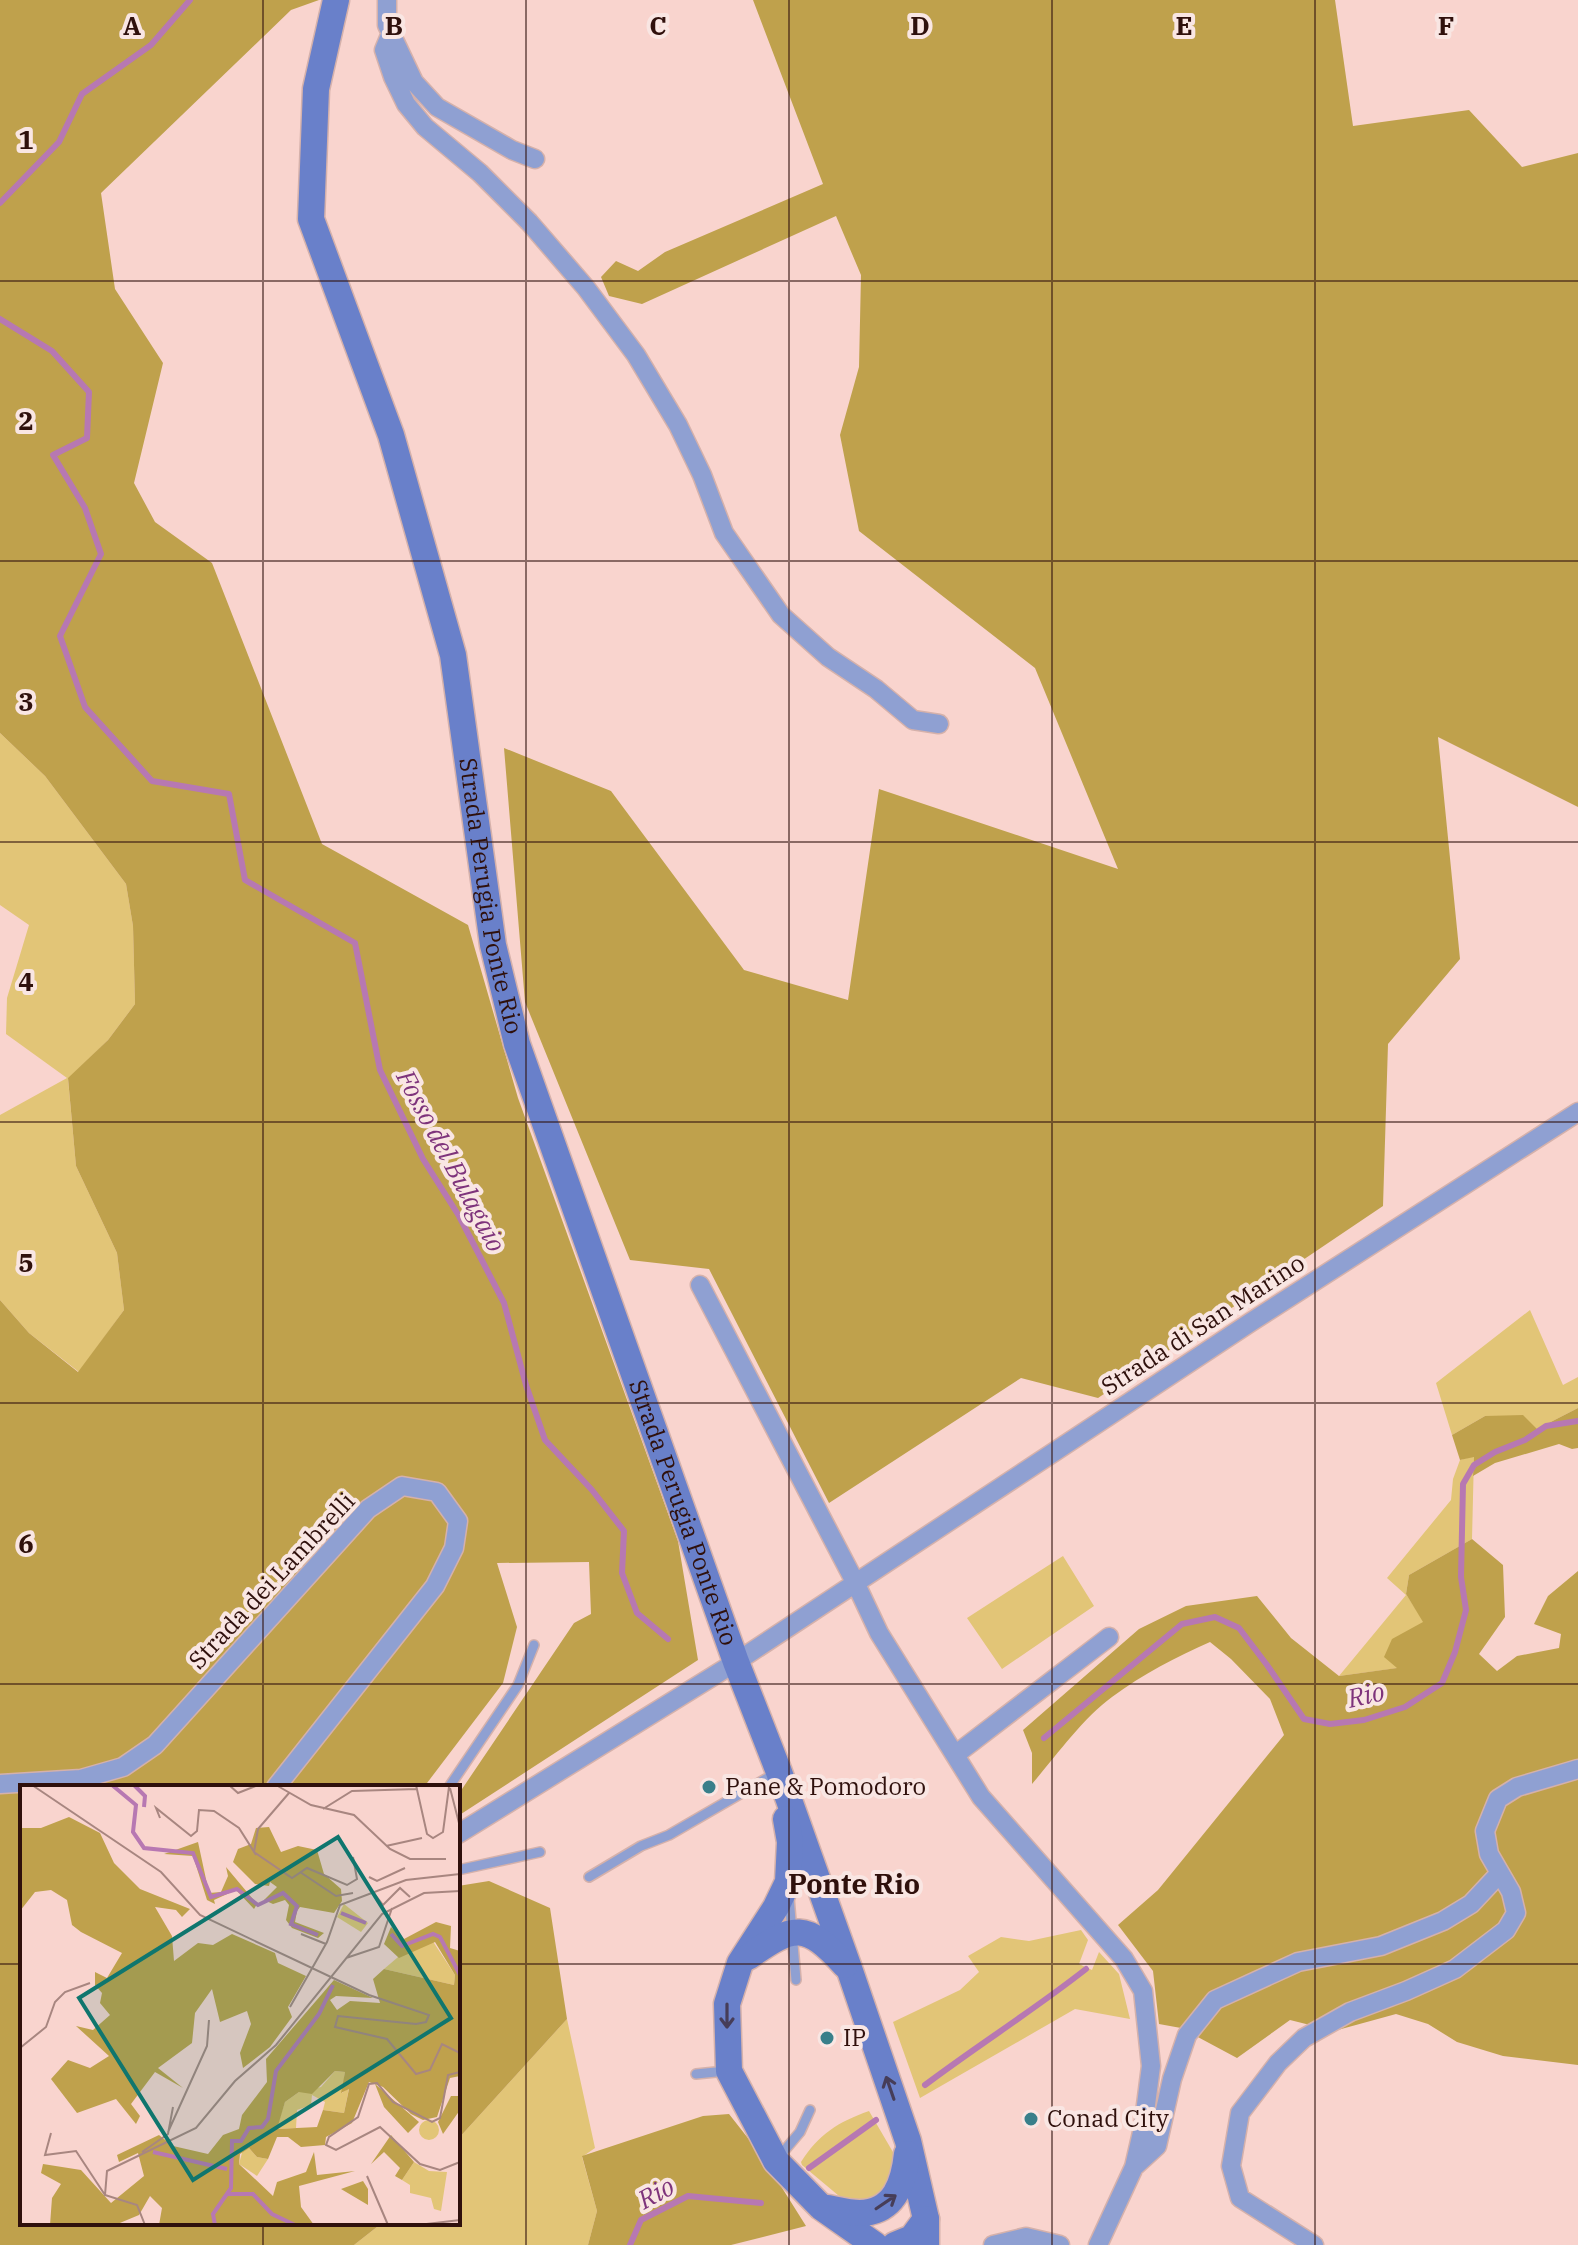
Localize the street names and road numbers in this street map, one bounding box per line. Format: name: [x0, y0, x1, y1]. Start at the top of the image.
street label: Strada Perugia Ponte Rio: [452, 756, 531, 1037]
street label: Strada di San Marino: [1095, 1246, 1310, 1402]
street label: Strada Perugia Ponte Rio: [622, 1375, 746, 1650]
street label: Strada dei Lambrelli: [181, 1485, 361, 1675]

